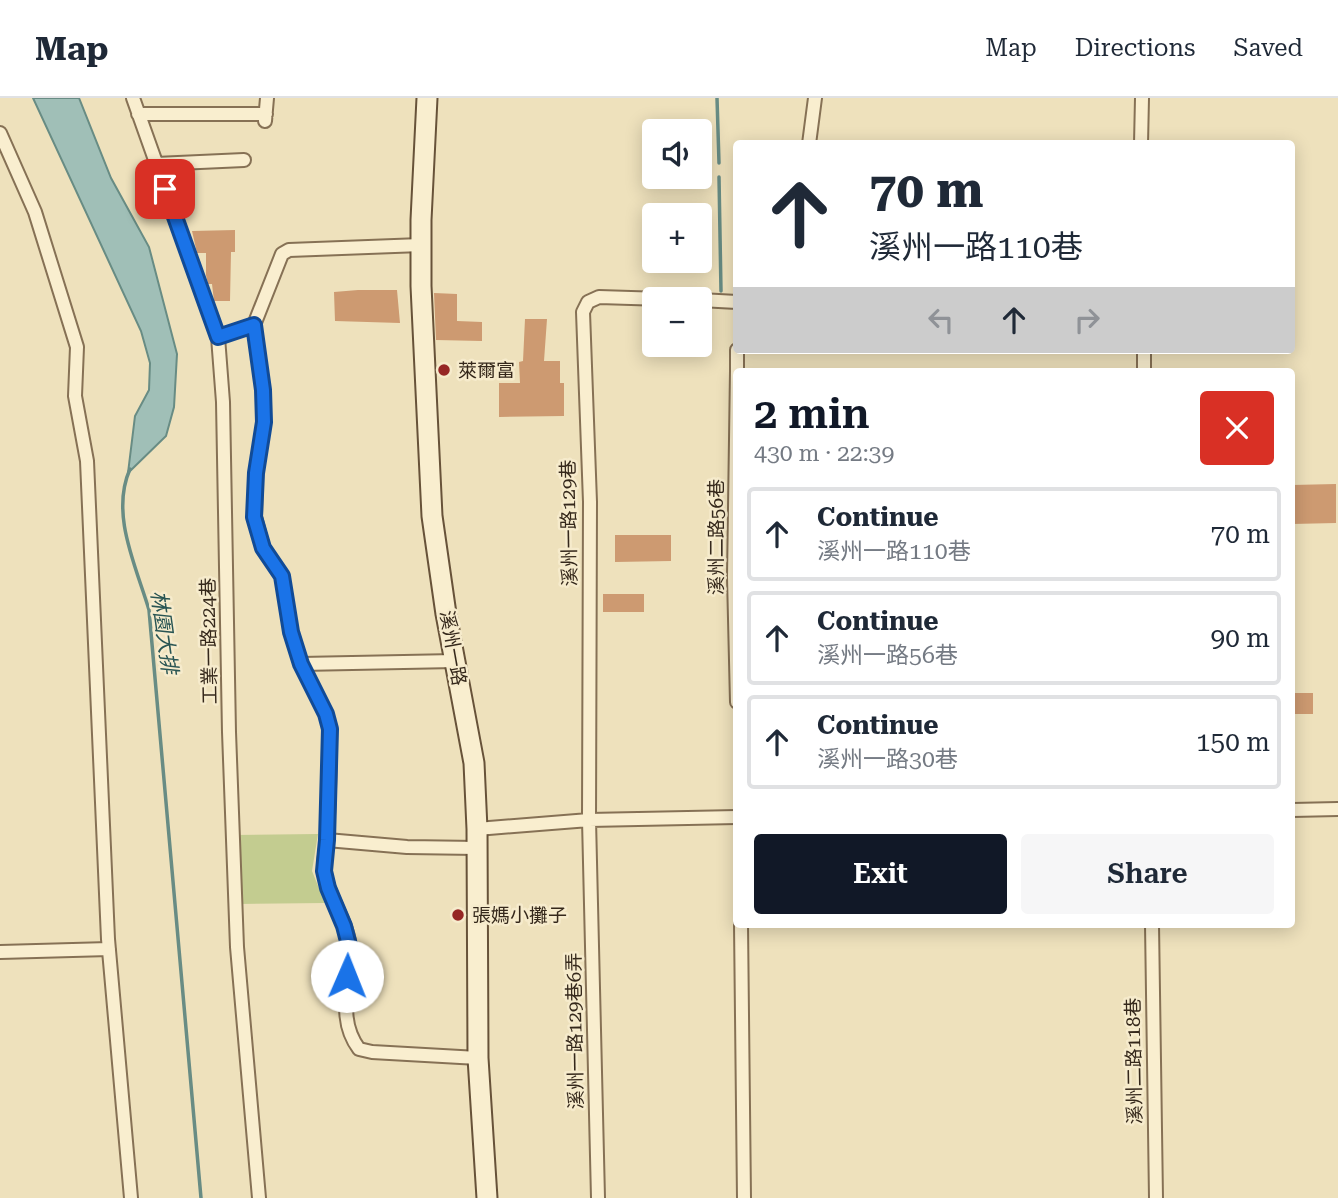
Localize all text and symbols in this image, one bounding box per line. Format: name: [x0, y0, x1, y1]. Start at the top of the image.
text: Map: [35, 29, 109, 68]
text: Map: [985, 34, 1037, 62]
text: Directions: [1075, 34, 1195, 62]
text: Saved: [1233, 34, 1303, 62]
map controls: [642, 119, 712, 357]
button: sound: [642, 119, 712, 189]
pin: [135, 159, 195, 219]
text: 70 m: [869, 162, 984, 219]
icon: ahead: [754, 168, 845, 259]
icon: arrive: [146, 170, 184, 208]
button: +: [642, 203, 712, 273]
text: 溪州一路110巷: [869, 228, 1083, 266]
button: −: [642, 287, 712, 357]
icon: left: [922, 301, 960, 339]
icon: ahead: [995, 301, 1033, 339]
icon: right: [1068, 301, 1106, 339]
place label: 萊爾富: [458, 359, 515, 382]
marker: 萊爾富: [436, 362, 452, 378]
text: 2 min: [754, 389, 870, 438]
button: close: [1200, 391, 1274, 465]
text: 430 m · 22:39: [754, 440, 894, 467]
street label: 溪州一路129巷: [556, 459, 582, 587]
street label: 溪州二路56巷: [705, 479, 728, 595]
text: Continue: [817, 502, 939, 532]
icon: ahead: [758, 515, 796, 553]
text: 70 m: [1211, 519, 1270, 549]
text: 溪州一路110巷: [817, 538, 971, 565]
street label: 工業一路224巷: [196, 577, 222, 705]
water label: 林園大排: [146, 589, 182, 678]
text: Continue: [817, 606, 939, 636]
street label: 溪州一路: [435, 609, 471, 687]
icon: ahead: [758, 619, 796, 657]
text: 90 m: [1211, 623, 1270, 653]
text: 溪州一路56巷: [817, 642, 958, 669]
text: Continue: [817, 710, 939, 740]
icon: ahead: [758, 723, 796, 761]
text: 150 m: [1196, 727, 1270, 757]
text: 溪州一路30巷: [817, 746, 958, 773]
button: Exit: [754, 834, 1007, 914]
button: Share: [1021, 834, 1274, 914]
place label: 張媽小攤子: [472, 904, 567, 927]
marker: 張媽小攤子: [450, 907, 466, 923]
position arrow: [310, 939, 384, 1013]
street label: 溪州一路129巷6弄: [562, 953, 588, 1109]
street label: 溪州二路118巷: [1121, 997, 1147, 1125]

